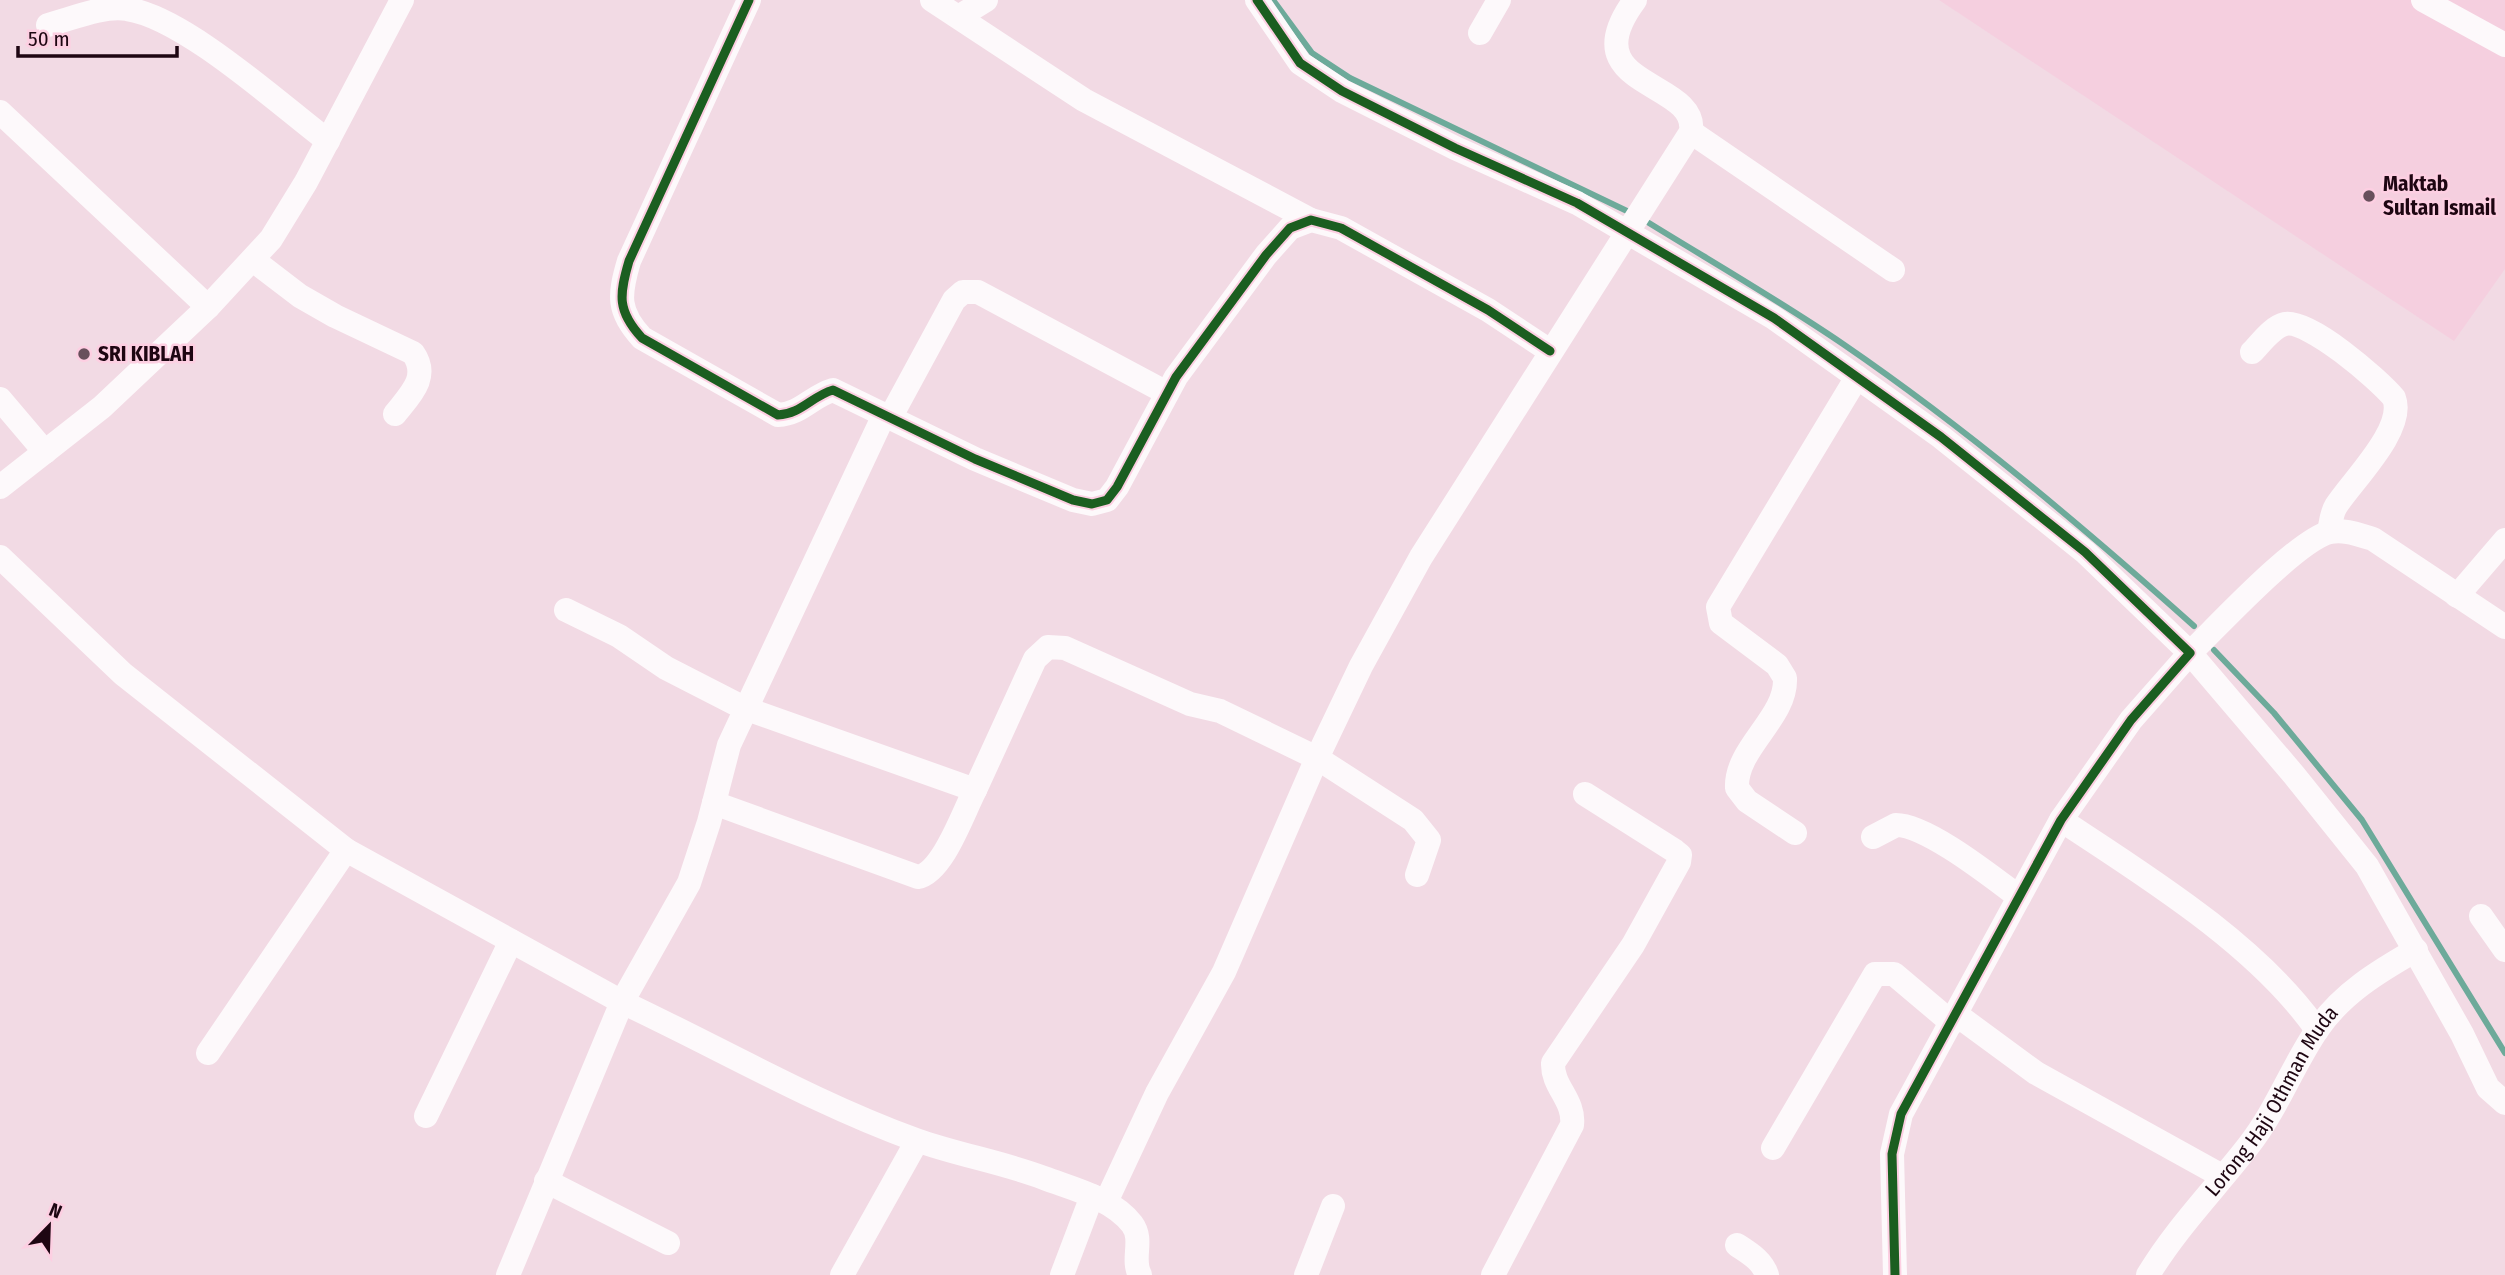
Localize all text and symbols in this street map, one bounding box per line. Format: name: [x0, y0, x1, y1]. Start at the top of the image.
scale bar: [18, 14, 177, 58]
text: 50 m: [28, 26, 70, 52]
place label: Maktab Sultan Ismail: [2383, 171, 2496, 221]
marker: Maktab Sultan Ismail: [2361, 188, 2377, 204]
place label: SRI KIBLAH: [98, 341, 194, 367]
marker: SRI KIBLAH: [76, 346, 92, 362]
street label: Lorong Haji Othman Muda: [2200, 1000, 2344, 1202]
north arrow: [14, 1191, 84, 1261]
text: N: [46, 1198, 65, 1224]

